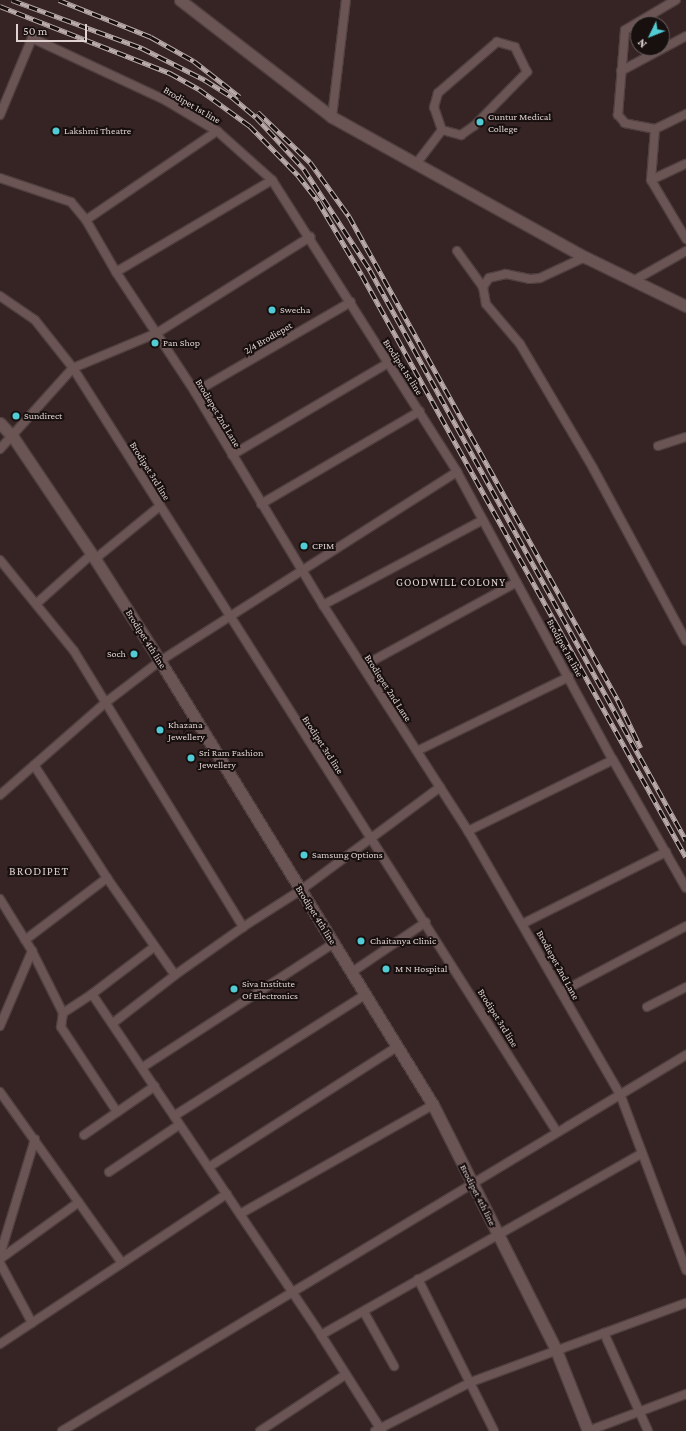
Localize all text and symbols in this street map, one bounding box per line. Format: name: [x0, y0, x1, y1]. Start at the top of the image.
scale bar: [18, 16, 89, 42]
north arrow: [630, 16, 670, 56]
text: 50 m: [23, 24, 47, 38]
text: N: [635, 37, 649, 50]
street label: Brodipet 1st line: [161, 84, 223, 126]
place label: Guntur Medical College: [488, 110, 551, 134]
marker: Guntur Medical College: [475, 117, 485, 127]
place label: Lakshmi Theatre: [64, 125, 131, 137]
marker: Lakshmi Theatre: [51, 126, 61, 136]
place label: Swecha: [280, 304, 310, 316]
marker: Swecha: [267, 305, 277, 315]
street label: 2/4 Brodiepet: [242, 319, 294, 357]
place label: Pan Shop: [163, 337, 200, 349]
street label: Brodipet 1st line: [381, 337, 425, 397]
marker: Pan Shop: [150, 338, 160, 348]
street label: Brodiepet 2nd Lane: [193, 377, 243, 449]
place label: Sundirect: [24, 410, 62, 422]
marker: Sundirect: [11, 411, 21, 421]
street label: Brodipet 3rd line: [127, 440, 173, 502]
place label: CPIM: [312, 540, 334, 552]
marker: CPIM: [299, 541, 309, 551]
district label: GOODWILL COLONY: [396, 575, 506, 589]
street label: Brodipet 4th line: [123, 607, 169, 671]
street label: Brodipet 1st line: [544, 617, 586, 679]
place label: Soch: [107, 648, 126, 660]
marker: Soch: [129, 649, 139, 659]
street label: Brodiepet 2nd Lane: [362, 652, 414, 724]
street label: Brodipet 3rd line: [300, 714, 346, 776]
place label: Khazana Jewellery: [168, 718, 205, 742]
marker: Khazana Jewellery: [155, 725, 165, 735]
place label: Sri Ram Fashion Jewellery: [199, 746, 263, 770]
marker: Sri Ram Fashion Jewellery: [186, 753, 196, 763]
place label: Samsung Options: [312, 849, 383, 861]
marker: Samsung Options: [299, 850, 309, 860]
district label: BRODIPET: [9, 865, 69, 879]
street label: Brodipet 4th line: [293, 883, 339, 947]
street label: Brodiepet 2nd Lane: [534, 928, 582, 1002]
marker: Chaitanya Clinic: [355, 935, 367, 947]
place label: Chaitanya Clinic: [370, 935, 436, 947]
marker: M N Hospital: [380, 963, 392, 975]
place label: M N Hospital: [395, 963, 447, 975]
place label: Siva Institute Of Electronics: [242, 977, 298, 1000]
marker: Siva Institute Of Electronics: [229, 984, 239, 994]
street label: Brodipet 3rd line: [475, 987, 521, 1049]
street label: Brodipet 4th line: [457, 1162, 499, 1228]

